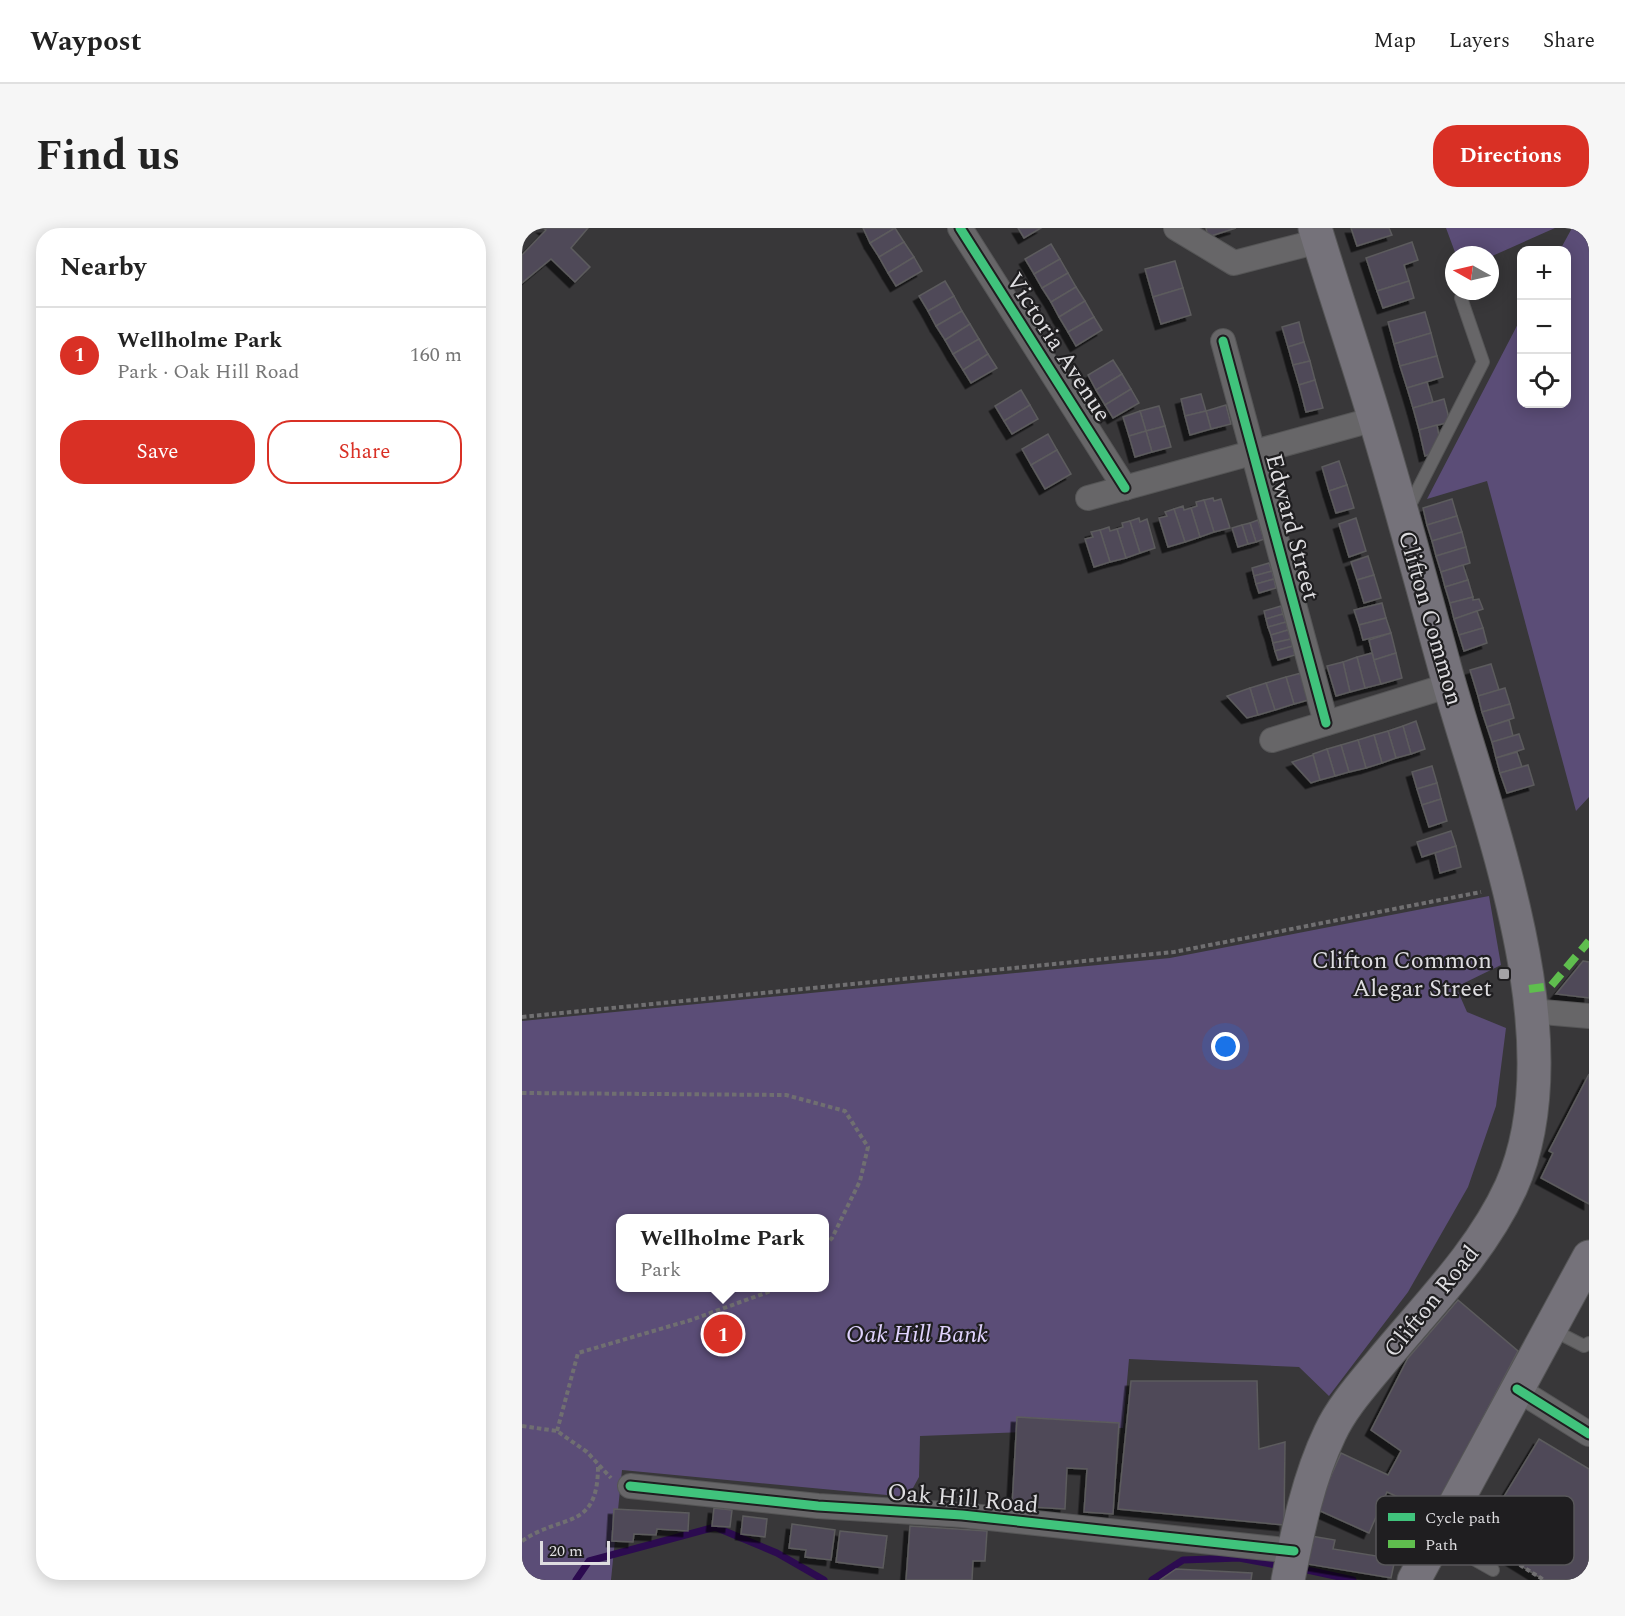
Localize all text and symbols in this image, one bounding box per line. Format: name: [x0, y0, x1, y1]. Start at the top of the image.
text: Waypost: [30, 20, 141, 63]
text: Map: [1374, 25, 1416, 57]
text: Layers: [1449, 25, 1510, 57]
text: Share: [1543, 25, 1595, 57]
text: Find us: [36, 125, 180, 188]
button: Directions: [1433, 125, 1589, 187]
north arrow: [1445, 246, 1499, 300]
map controls: [1517, 246, 1571, 408]
button: +: [1517, 246, 1571, 300]
text: Nearby: [60, 247, 146, 287]
street label: Victoria Avenue: [996, 266, 1120, 430]
button: −: [1517, 300, 1571, 354]
text: Wellholme Park: [117, 324, 282, 357]
text: 1: [74, 340, 85, 370]
text: 160 m: [410, 340, 462, 370]
button: locate: [1517, 354, 1571, 408]
text: Park · Oak Hill Road: [117, 357, 300, 387]
button: Save: [60, 420, 255, 484]
button: Share: [267, 420, 462, 484]
street label: Edward Street: [1255, 450, 1329, 605]
street label: Clifton Common: [1388, 527, 1472, 710]
place label: Clifton Common Alegar Street: [1312, 943, 1492, 1007]
marker: Clifton Common Alegar Street: [1497, 967, 1511, 981]
your location: [1211, 1032, 1240, 1061]
popup: [616, 1214, 829, 1292]
text: Wellholme Park: [640, 1222, 805, 1255]
street label: Clifton Road: [1375, 1238, 1488, 1366]
text: Park: [640, 1255, 681, 1285]
pin: 1: [704, 1312, 742, 1356]
park label: Oak Hill Bank: [846, 1317, 988, 1353]
street label: Oak Hill Road: [886, 1474, 1040, 1524]
legend: [1376, 1496, 1574, 1565]
text: Cycle path: [1425, 1506, 1500, 1530]
text: Path: [1425, 1533, 1458, 1557]
scale bar: [540, 1538, 610, 1566]
text: 20 m: [549, 1539, 583, 1563]

